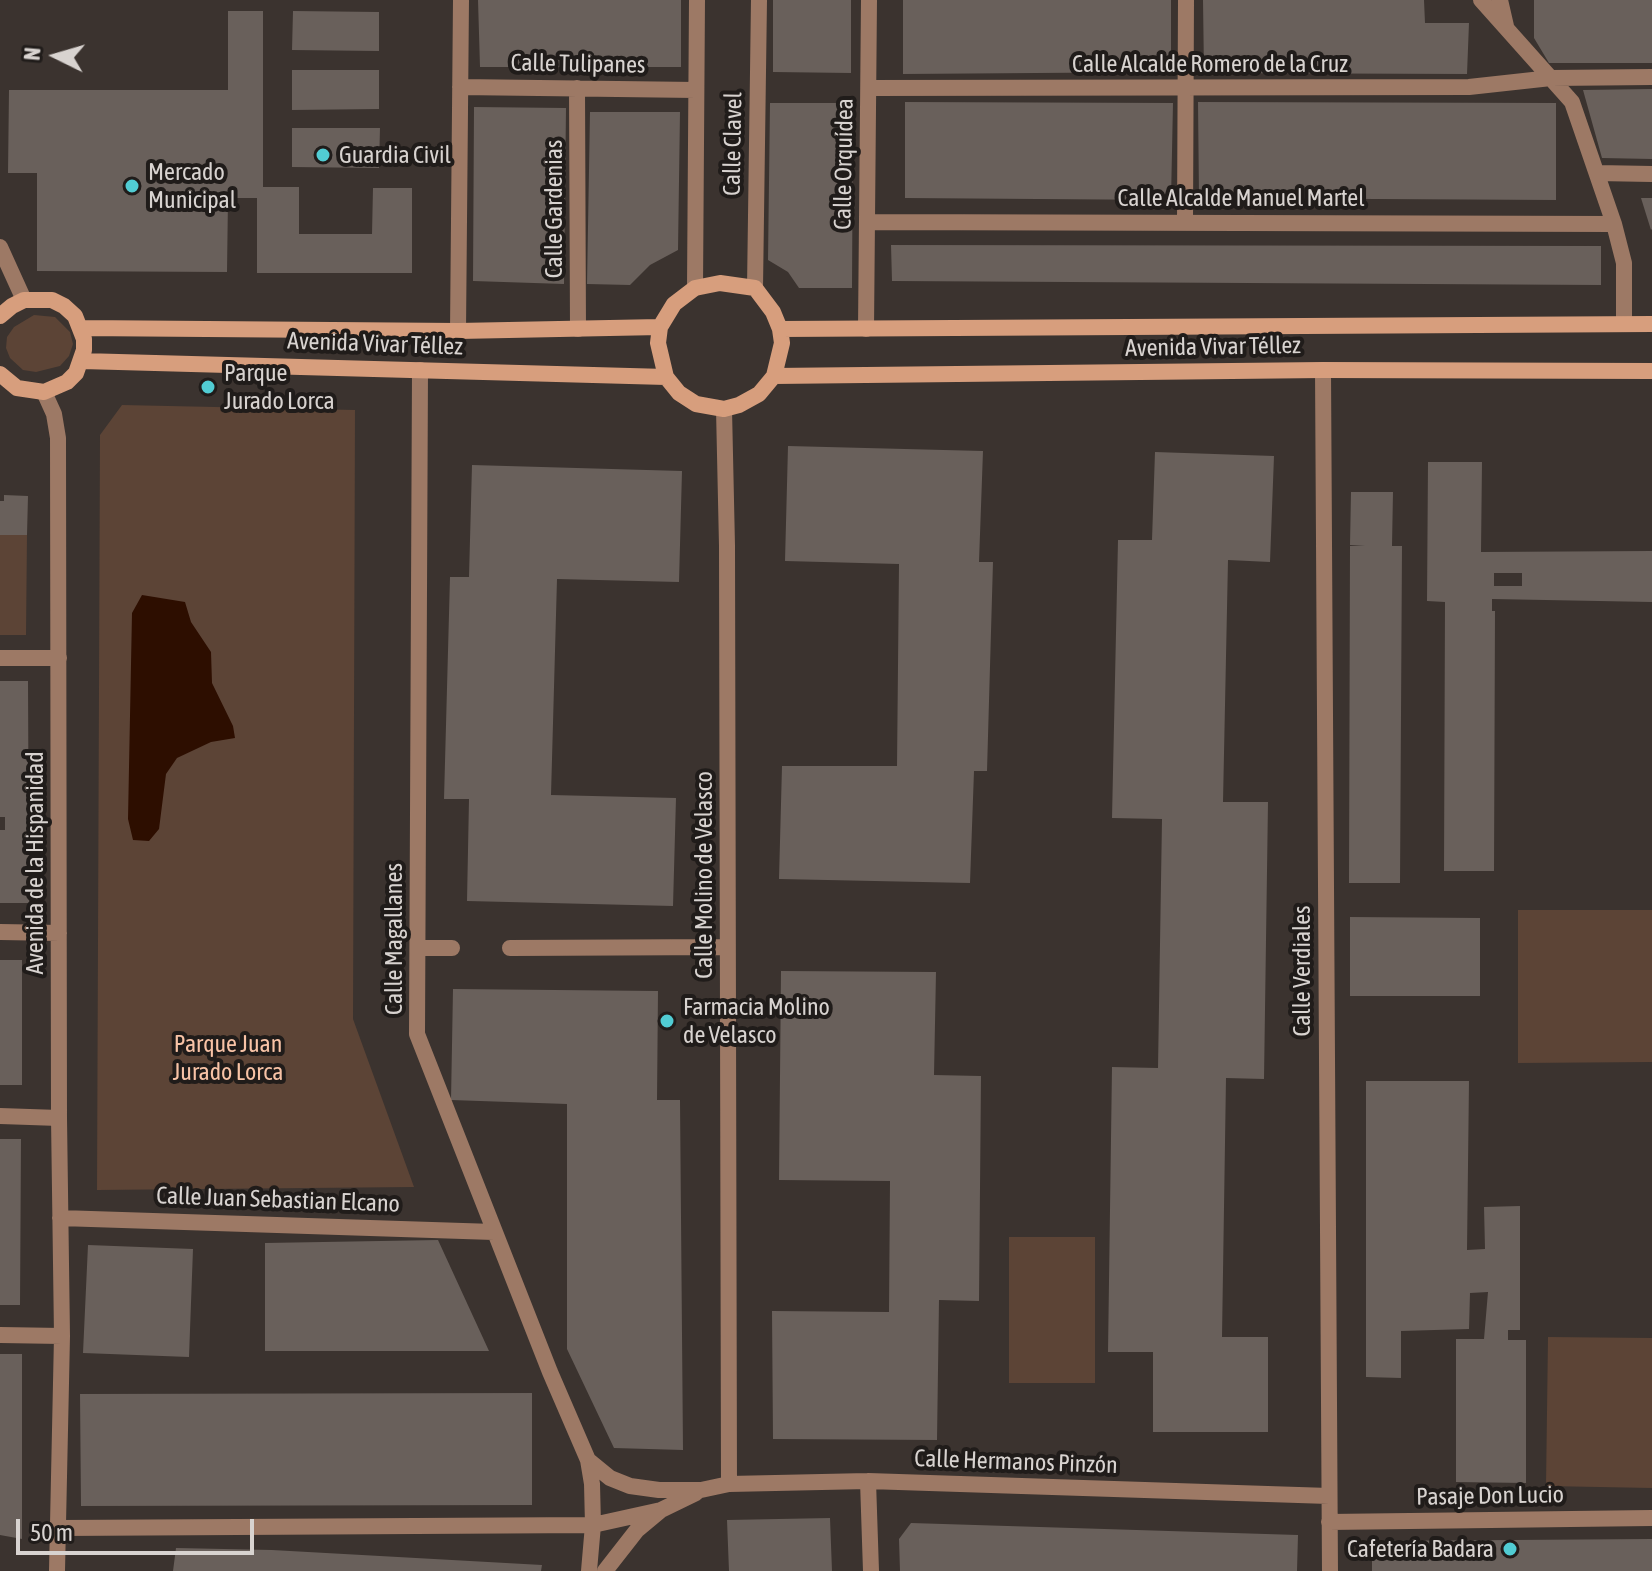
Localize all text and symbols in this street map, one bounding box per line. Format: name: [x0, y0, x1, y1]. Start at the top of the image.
north arrow: [16, 16, 96, 96]
text: N: [19, 46, 46, 62]
street label: Calle Tulipanes: [510, 48, 646, 80]
street label: Calle Alcalde Romero de la Cruz: [1072, 50, 1348, 78]
street label: Calle Clavel: [718, 92, 748, 196]
street label: Calle Orquídea: [828, 98, 860, 230]
street label: Calle Gardenias: [540, 140, 568, 278]
place label: Guardia Civil: [339, 141, 451, 169]
marker: Guardia Civil: [314, 146, 332, 164]
place label: Mercado Municipal: [148, 158, 236, 214]
marker: Mercado Municipal: [123, 177, 141, 195]
street label: Calle Alcalde Manuel Martel: [1117, 184, 1365, 212]
street label: Avenida Vivar Téllez: [287, 327, 463, 361]
street label: Avenida Vivar Téllez: [1125, 331, 1301, 363]
place label: Parque Jurado Lorca: [224, 359, 335, 415]
marker: Parque Jurado Lorca: [199, 378, 217, 396]
street label: Avenida de la Hispanidad: [21, 751, 49, 975]
street label: Calle Molino de Velasco: [690, 771, 718, 979]
street label: Calle Magallanes: [380, 863, 408, 1015]
street label: Calle Verdiales: [1288, 905, 1316, 1037]
place label: Farmacia Molino de Velasco: [683, 993, 830, 1049]
marker: Farmacia Molino de Velasco: [658, 1012, 676, 1030]
park label: Parque Juan Jurado Lorca: [173, 1030, 283, 1086]
street label: Calle Juan Sebastian Elcano: [156, 1181, 400, 1219]
street label: Calle Hermanos Pinzón: [914, 1444, 1118, 1480]
street label: Pasaje Don Lucio: [1416, 1480, 1564, 1512]
scale bar: [20, 1503, 258, 1553]
text: 50 m: [30, 1519, 73, 1546]
place label: Cafetería Badara: [1347, 1535, 1494, 1563]
marker: Cafetería Badara: [1501, 1540, 1519, 1558]

